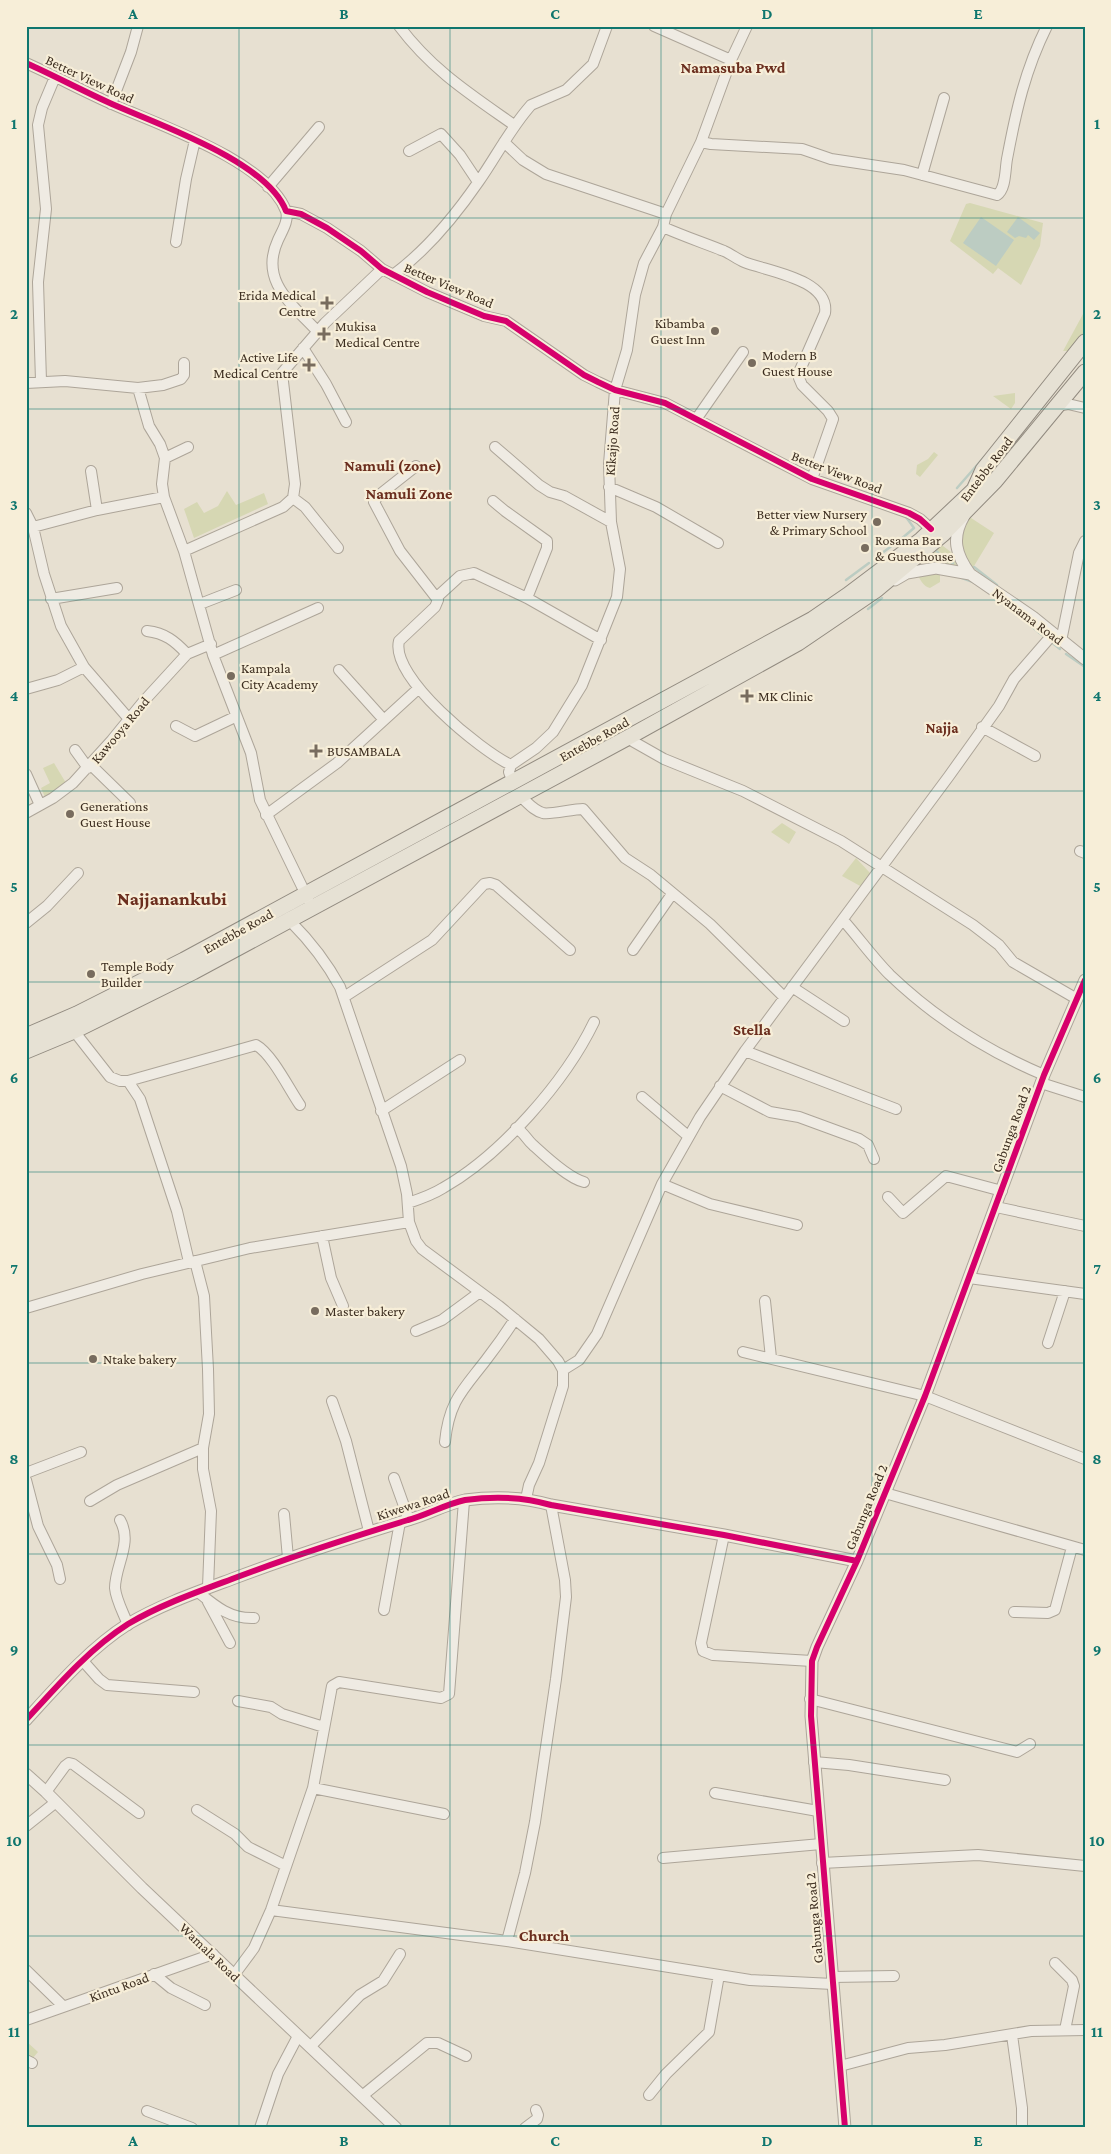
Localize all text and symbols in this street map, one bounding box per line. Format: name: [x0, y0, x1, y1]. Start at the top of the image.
text: A: [127, 5, 138, 22]
text: B: [339, 5, 349, 22]
text: C: [550, 5, 560, 22]
text: D: [761, 5, 773, 22]
text: E: [973, 5, 983, 22]
street label: Better View Road: [43, 52, 137, 107]
district label: Namasuba Pwd: [680, 59, 786, 76]
text: 1: [11, 115, 17, 132]
text: 1: [1094, 115, 1100, 132]
street label: Better View Road: [402, 259, 497, 311]
place label: Erida Medical Centre: [239, 287, 316, 319]
marker: Erida Medical Centre: [320, 296, 334, 310]
text: 2: [10, 305, 18, 322]
text: 2: [1093, 305, 1101, 322]
place label: Kibamba Guest Inn: [651, 315, 706, 347]
place label: Mukisa Medical Centre: [335, 318, 420, 350]
marker: Kibamba Guest Inn: [709, 325, 721, 337]
marker: Mukisa Medical Centre: [317, 327, 331, 341]
place label: Modern B Guest House: [762, 347, 832, 379]
place label: Active Life Medical Centre: [213, 349, 298, 381]
marker: Modern B Guest House: [746, 357, 758, 369]
marker: Active Life Medical Centre: [302, 358, 316, 372]
street label: Kikajjo Road: [602, 405, 623, 476]
street label: Entebbe Road: [956, 433, 1016, 505]
street label: Better View Road: [790, 447, 885, 497]
district label: Namuli (zone): [344, 457, 442, 475]
district label: Namuli Zone: [365, 485, 453, 502]
text: 3: [10, 496, 18, 513]
text: 3: [1093, 496, 1101, 513]
place label: Better view Nursery & Primary School: [756, 506, 868, 538]
marker: Better view Nursery & Primary School: [871, 516, 883, 528]
place label: Rosama Bar & Guesthouse: [875, 532, 953, 564]
marker: Rosama Bar & Guesthouse: [859, 542, 871, 554]
street label: Nyanama Road: [989, 584, 1067, 648]
place label: Kampala City Academy: [241, 660, 319, 692]
marker: Kampala City Academy: [225, 670, 237, 682]
text: 4: [10, 687, 19, 704]
text: 4: [1093, 687, 1102, 704]
place label: MK Clinic: [758, 688, 813, 704]
marker: MK Clinic: [740, 689, 754, 703]
street label: Kawooya Road: [87, 693, 153, 767]
street label: Entebbe Road: [556, 713, 632, 765]
district label: Najja: [925, 720, 959, 737]
place label: BUSAMBALA: [327, 743, 400, 759]
marker: BUSAMBALA: [309, 744, 323, 758]
place label: Generations Guest House: [80, 798, 150, 830]
marker: Generations Guest House: [64, 808, 76, 820]
text: 5: [10, 878, 18, 895]
text: 5: [1093, 878, 1101, 895]
district label: Najjanankubi: [117, 888, 227, 910]
street label: Entebbe Road: [200, 905, 276, 957]
place label: Temple Body Builder: [101, 958, 174, 990]
marker: Temple Body Builder: [85, 968, 97, 980]
district label: Stella: [733, 1021, 771, 1038]
text: 6: [10, 1069, 18, 1086]
text: 6: [1093, 1069, 1101, 1086]
street label: Gabunga Road 2: [988, 1083, 1034, 1174]
text: 7: [10, 1260, 18, 1277]
text: 7: [1093, 1260, 1101, 1277]
place label: Master bakery: [325, 1303, 405, 1319]
marker: Master bakery: [309, 1305, 321, 1317]
place label: Ntake bakery: [103, 1351, 177, 1367]
marker: Ntake bakery: [87, 1353, 99, 1365]
text: 8: [9, 1450, 19, 1467]
text: 8: [1092, 1450, 1102, 1467]
street label: Gabunga Road 2: [842, 1462, 891, 1552]
street label: Kiwewa Road: [375, 1485, 452, 1523]
text: 9: [10, 1641, 18, 1658]
text: 9: [1093, 1641, 1101, 1658]
text: 10: [6, 1832, 22, 1849]
text: 10: [1089, 1832, 1105, 1849]
street label: Gabunga Road 2: [802, 1872, 826, 1964]
street label: Wamala Road: [177, 1919, 244, 1985]
district label: Church: [519, 1927, 569, 1944]
street label: Kintu Road: [87, 1969, 152, 2005]
text: 11: [8, 2023, 20, 2040]
text: 11: [1091, 2023, 1103, 2040]
text: A: [127, 2132, 138, 2149]
text: B: [339, 2132, 349, 2149]
text: C: [550, 2132, 560, 2149]
text: D: [761, 2132, 773, 2149]
text: E: [973, 2132, 983, 2149]

